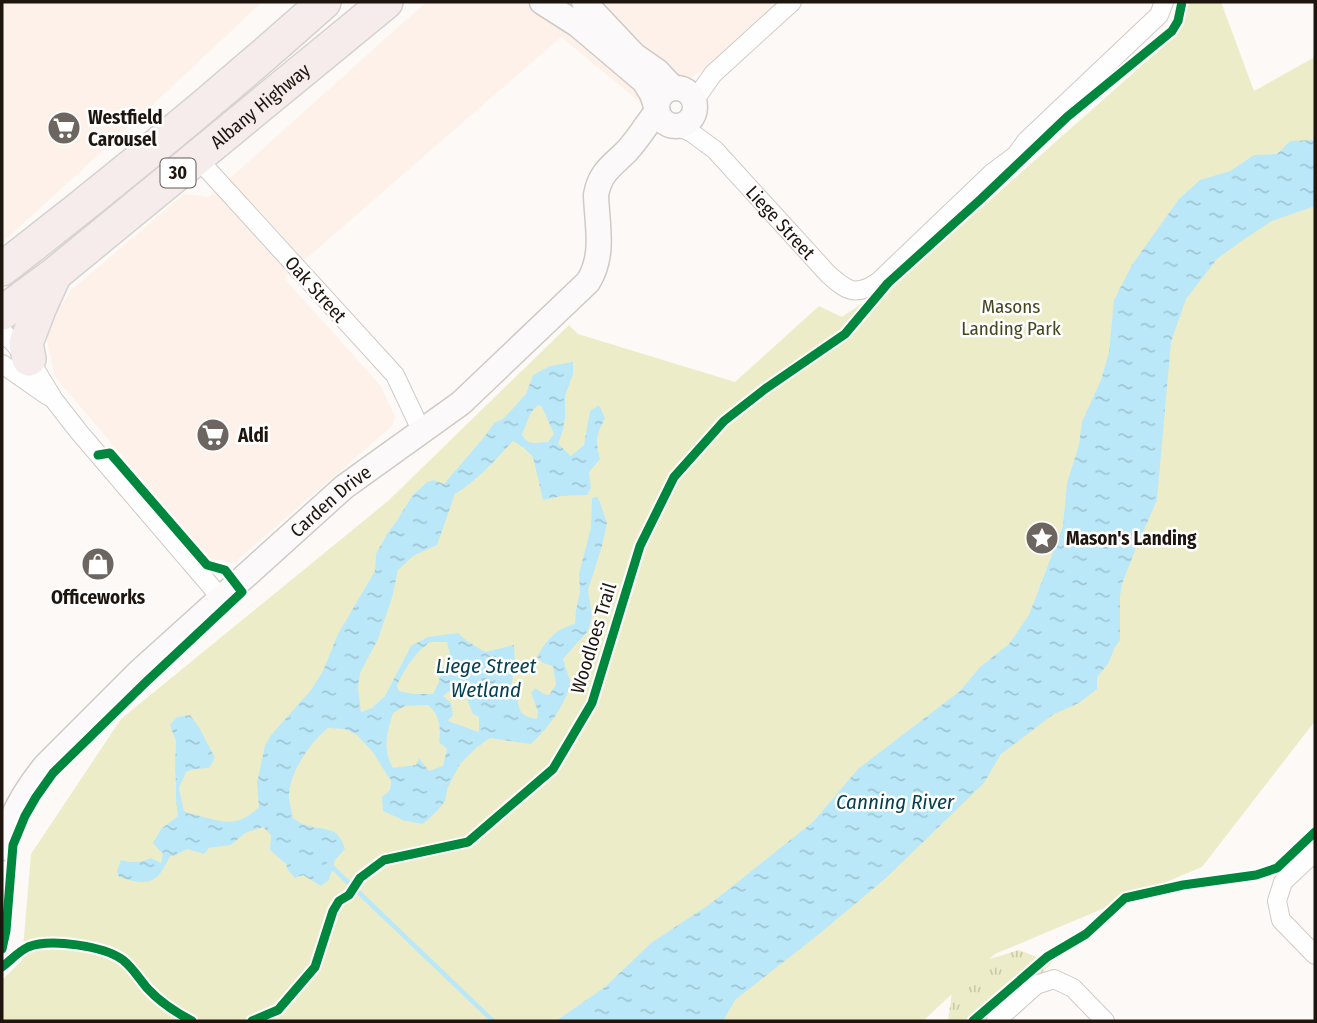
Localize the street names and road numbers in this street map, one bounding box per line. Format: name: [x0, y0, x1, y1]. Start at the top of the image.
street label: Albany Highway: [206, 58, 315, 154]
road number: 30: [160, 158, 196, 188]
street label: Liege Street: [741, 181, 820, 265]
street label: Oak Street: [280, 252, 352, 328]
street label: Carden Drive: [285, 460, 376, 542]
street label: Woodloes Trail: [566, 580, 621, 696]

